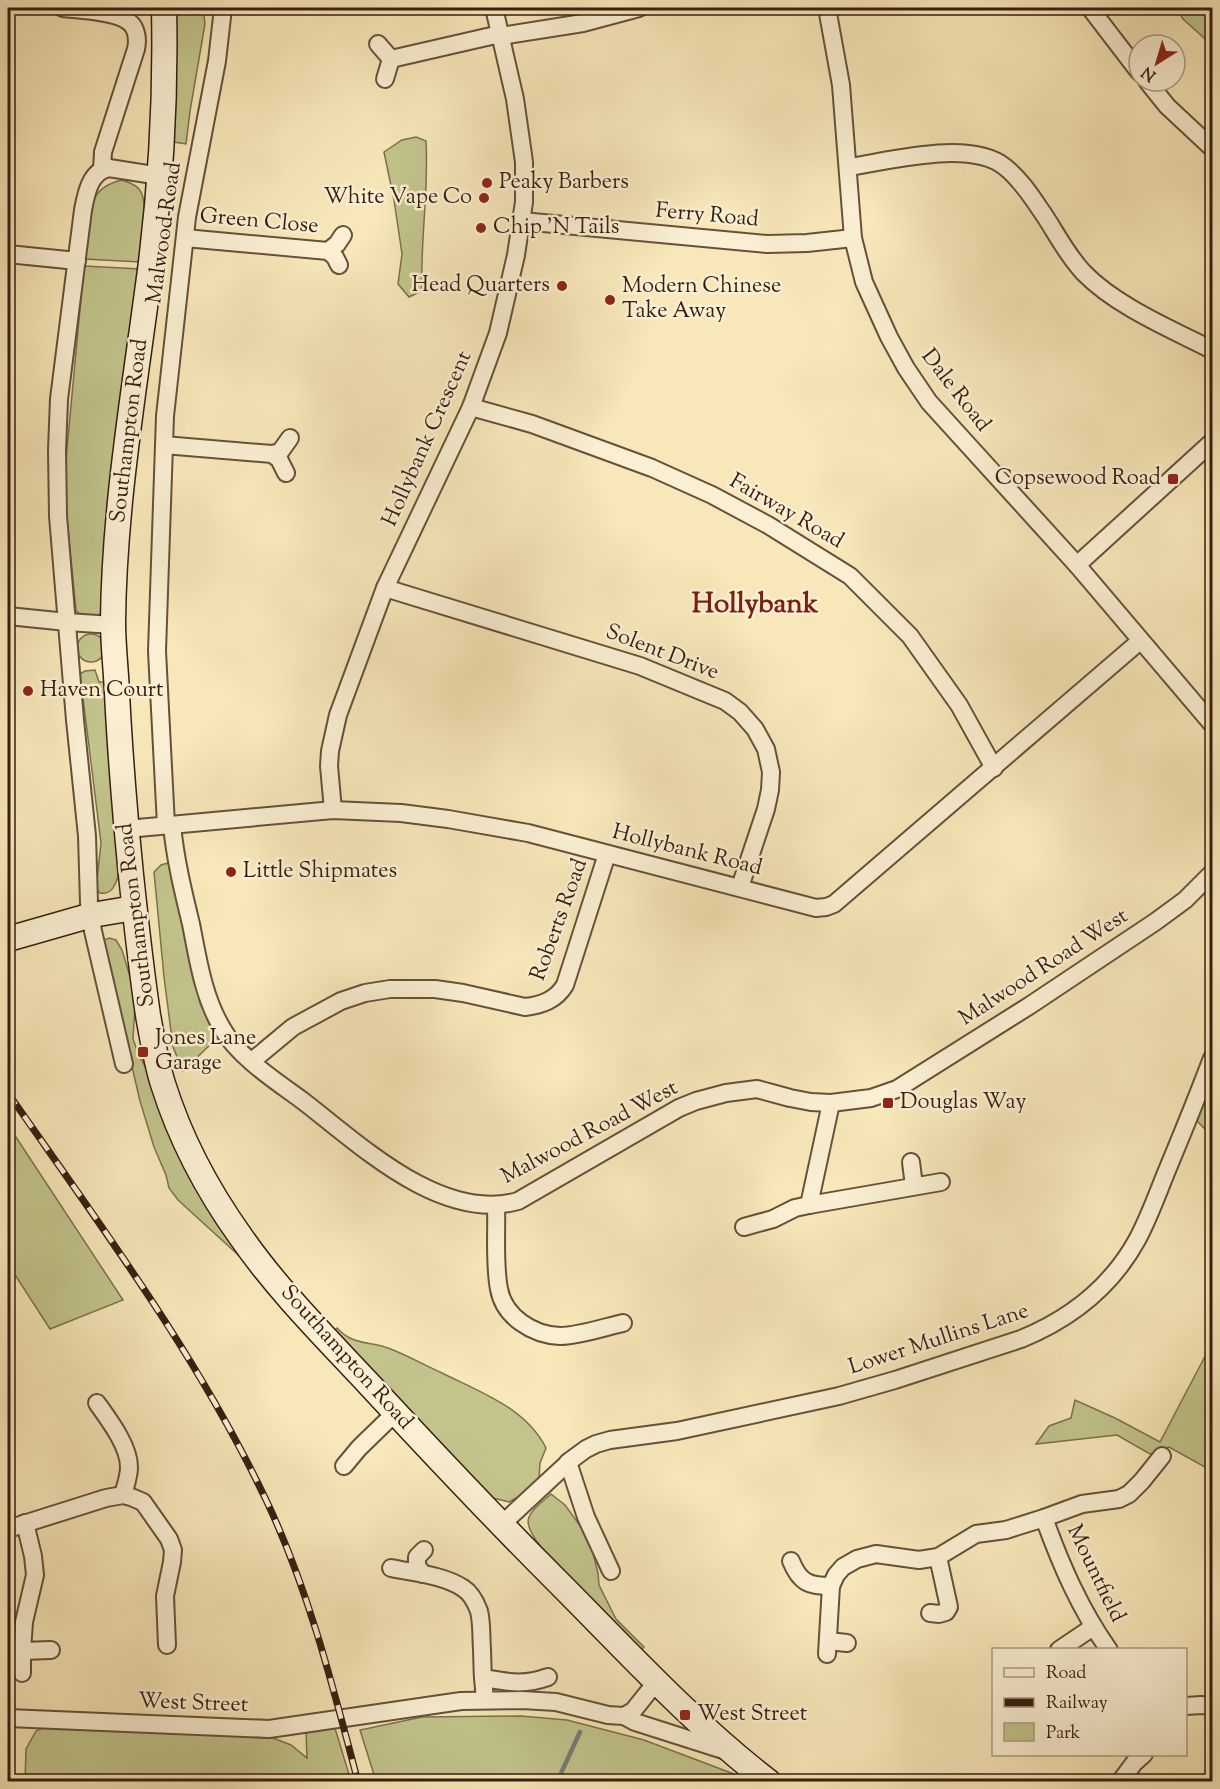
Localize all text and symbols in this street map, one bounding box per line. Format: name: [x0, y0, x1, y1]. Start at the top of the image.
north arrow: [1127, 33, 1187, 93]
text: N: [1137, 60, 1162, 86]
street label: Malwood Road: [139, 160, 191, 306]
place label: Peaky Barbers: [499, 167, 629, 199]
marker: Peaky Barbers: [480, 176, 494, 190]
place label: White Vape Co: [323, 182, 472, 214]
marker: White Vape Co: [477, 191, 491, 205]
street label: Ferry Road: [654, 196, 760, 236]
street label: Green Close: [198, 201, 320, 243]
place label: Chip 'N Tails: [493, 212, 619, 244]
marker: Chip 'N Tails: [474, 221, 488, 235]
place label: Head Quarters: [412, 270, 550, 302]
place label: Modern Chinese Take Away: [622, 271, 781, 328]
marker: Head Quarters: [555, 279, 569, 293]
marker: Modern Chinese Take Away: [603, 293, 617, 307]
street label: Southampton Road: [103, 337, 157, 525]
street label: Dale Road: [912, 343, 998, 439]
street label: Hollybank Crescent: [375, 346, 481, 532]
place label: Copsewood Road: [995, 463, 1161, 495]
street label: Fairway Road: [723, 466, 849, 558]
marker: Copsewood Road: [1166, 472, 1180, 486]
district label: Hollybank: [692, 585, 819, 625]
street label: Solent Drive: [601, 617, 723, 689]
place label: Haven Court: [40, 675, 164, 707]
marker: Haven Court: [21, 684, 35, 698]
street label: Hollybank Road: [609, 817, 765, 885]
street label: Southampton Road: [110, 821, 164, 1009]
street label: Roberts Road: [523, 854, 597, 986]
place label: Little Shipmates: [243, 856, 397, 888]
marker: Little Shipmates: [224, 865, 238, 879]
street label: Malwood Road West: [953, 901, 1135, 1035]
place label: Jones Lane Garage: [154, 1023, 256, 1080]
marker: Jones Lane Garage: [136, 1045, 150, 1059]
street label: Malwood Road West: [496, 1073, 685, 1193]
place label: Douglas Way: [900, 1087, 1026, 1119]
marker: Douglas Way: [881, 1096, 895, 1110]
street label: Southampton Road: [272, 1278, 420, 1438]
street label: Lower Mullins Lane: [845, 1296, 1033, 1384]
street label: Mountfield: [1058, 1520, 1132, 1628]
legend: [992, 1648, 1187, 1756]
text: Road: [1046, 1661, 1086, 1687]
street label: West Street: [137, 1686, 249, 1722]
text: Railway: [1046, 1691, 1108, 1717]
place label: West Street: [697, 1699, 808, 1731]
marker: West Street: [678, 1708, 692, 1722]
text: Park: [1046, 1721, 1081, 1747]

